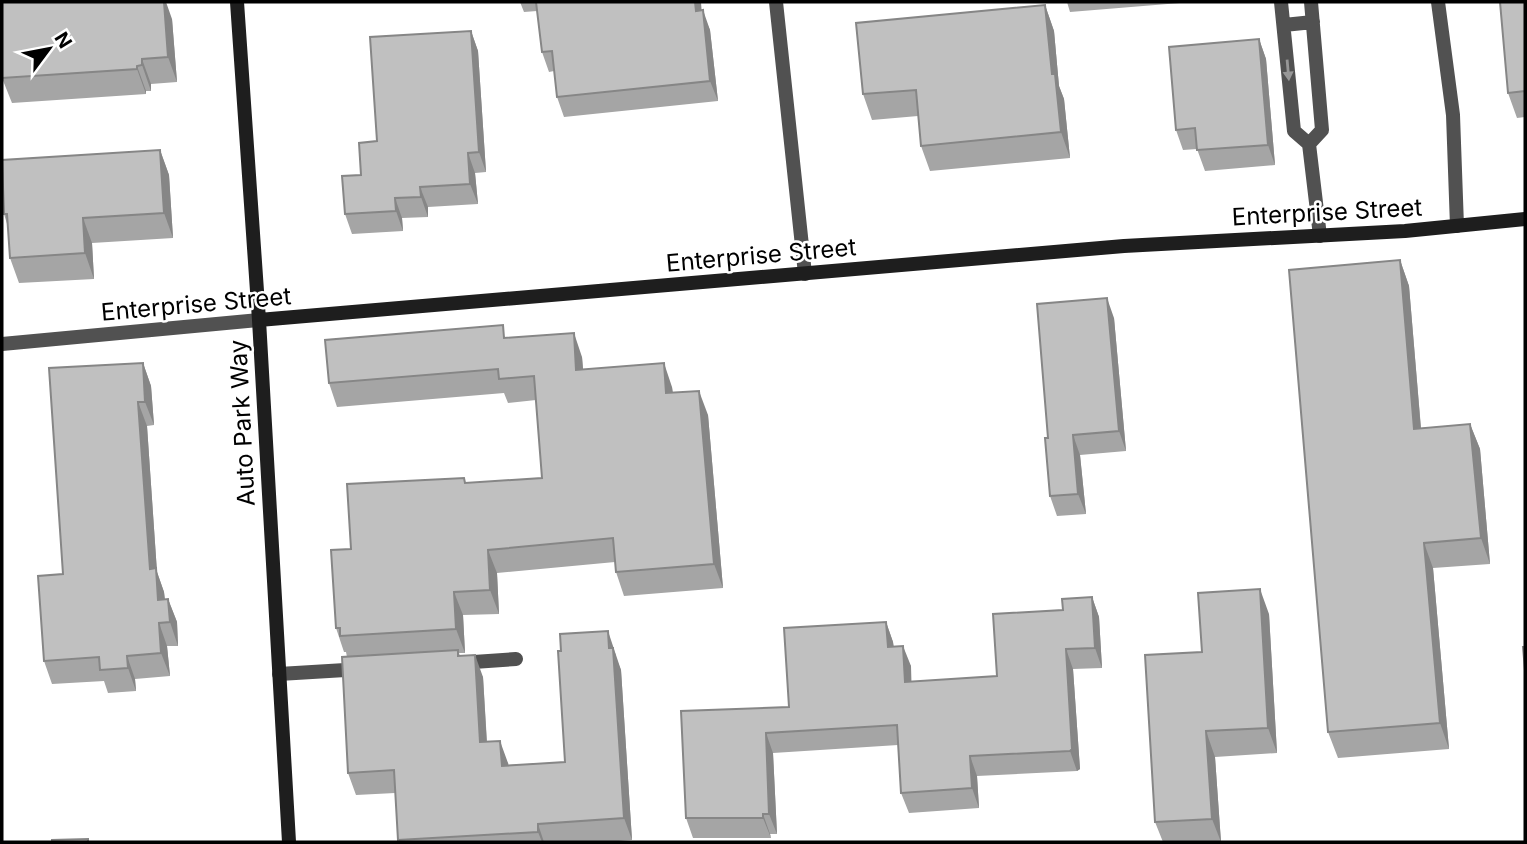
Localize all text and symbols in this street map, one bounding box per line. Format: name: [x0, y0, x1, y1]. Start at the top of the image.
north arrow: [14, 14, 84, 84]
text: N: [49, 28, 77, 52]
one-way arrow: [1283, 59, 1294, 81]
street label: Enterprise Street: [1231, 193, 1423, 231]
street label: Enterprise Street: [665, 232, 857, 278]
street label: Enterprise Street: [100, 281, 292, 327]
street label: Auto Park Way: [223, 339, 261, 507]

